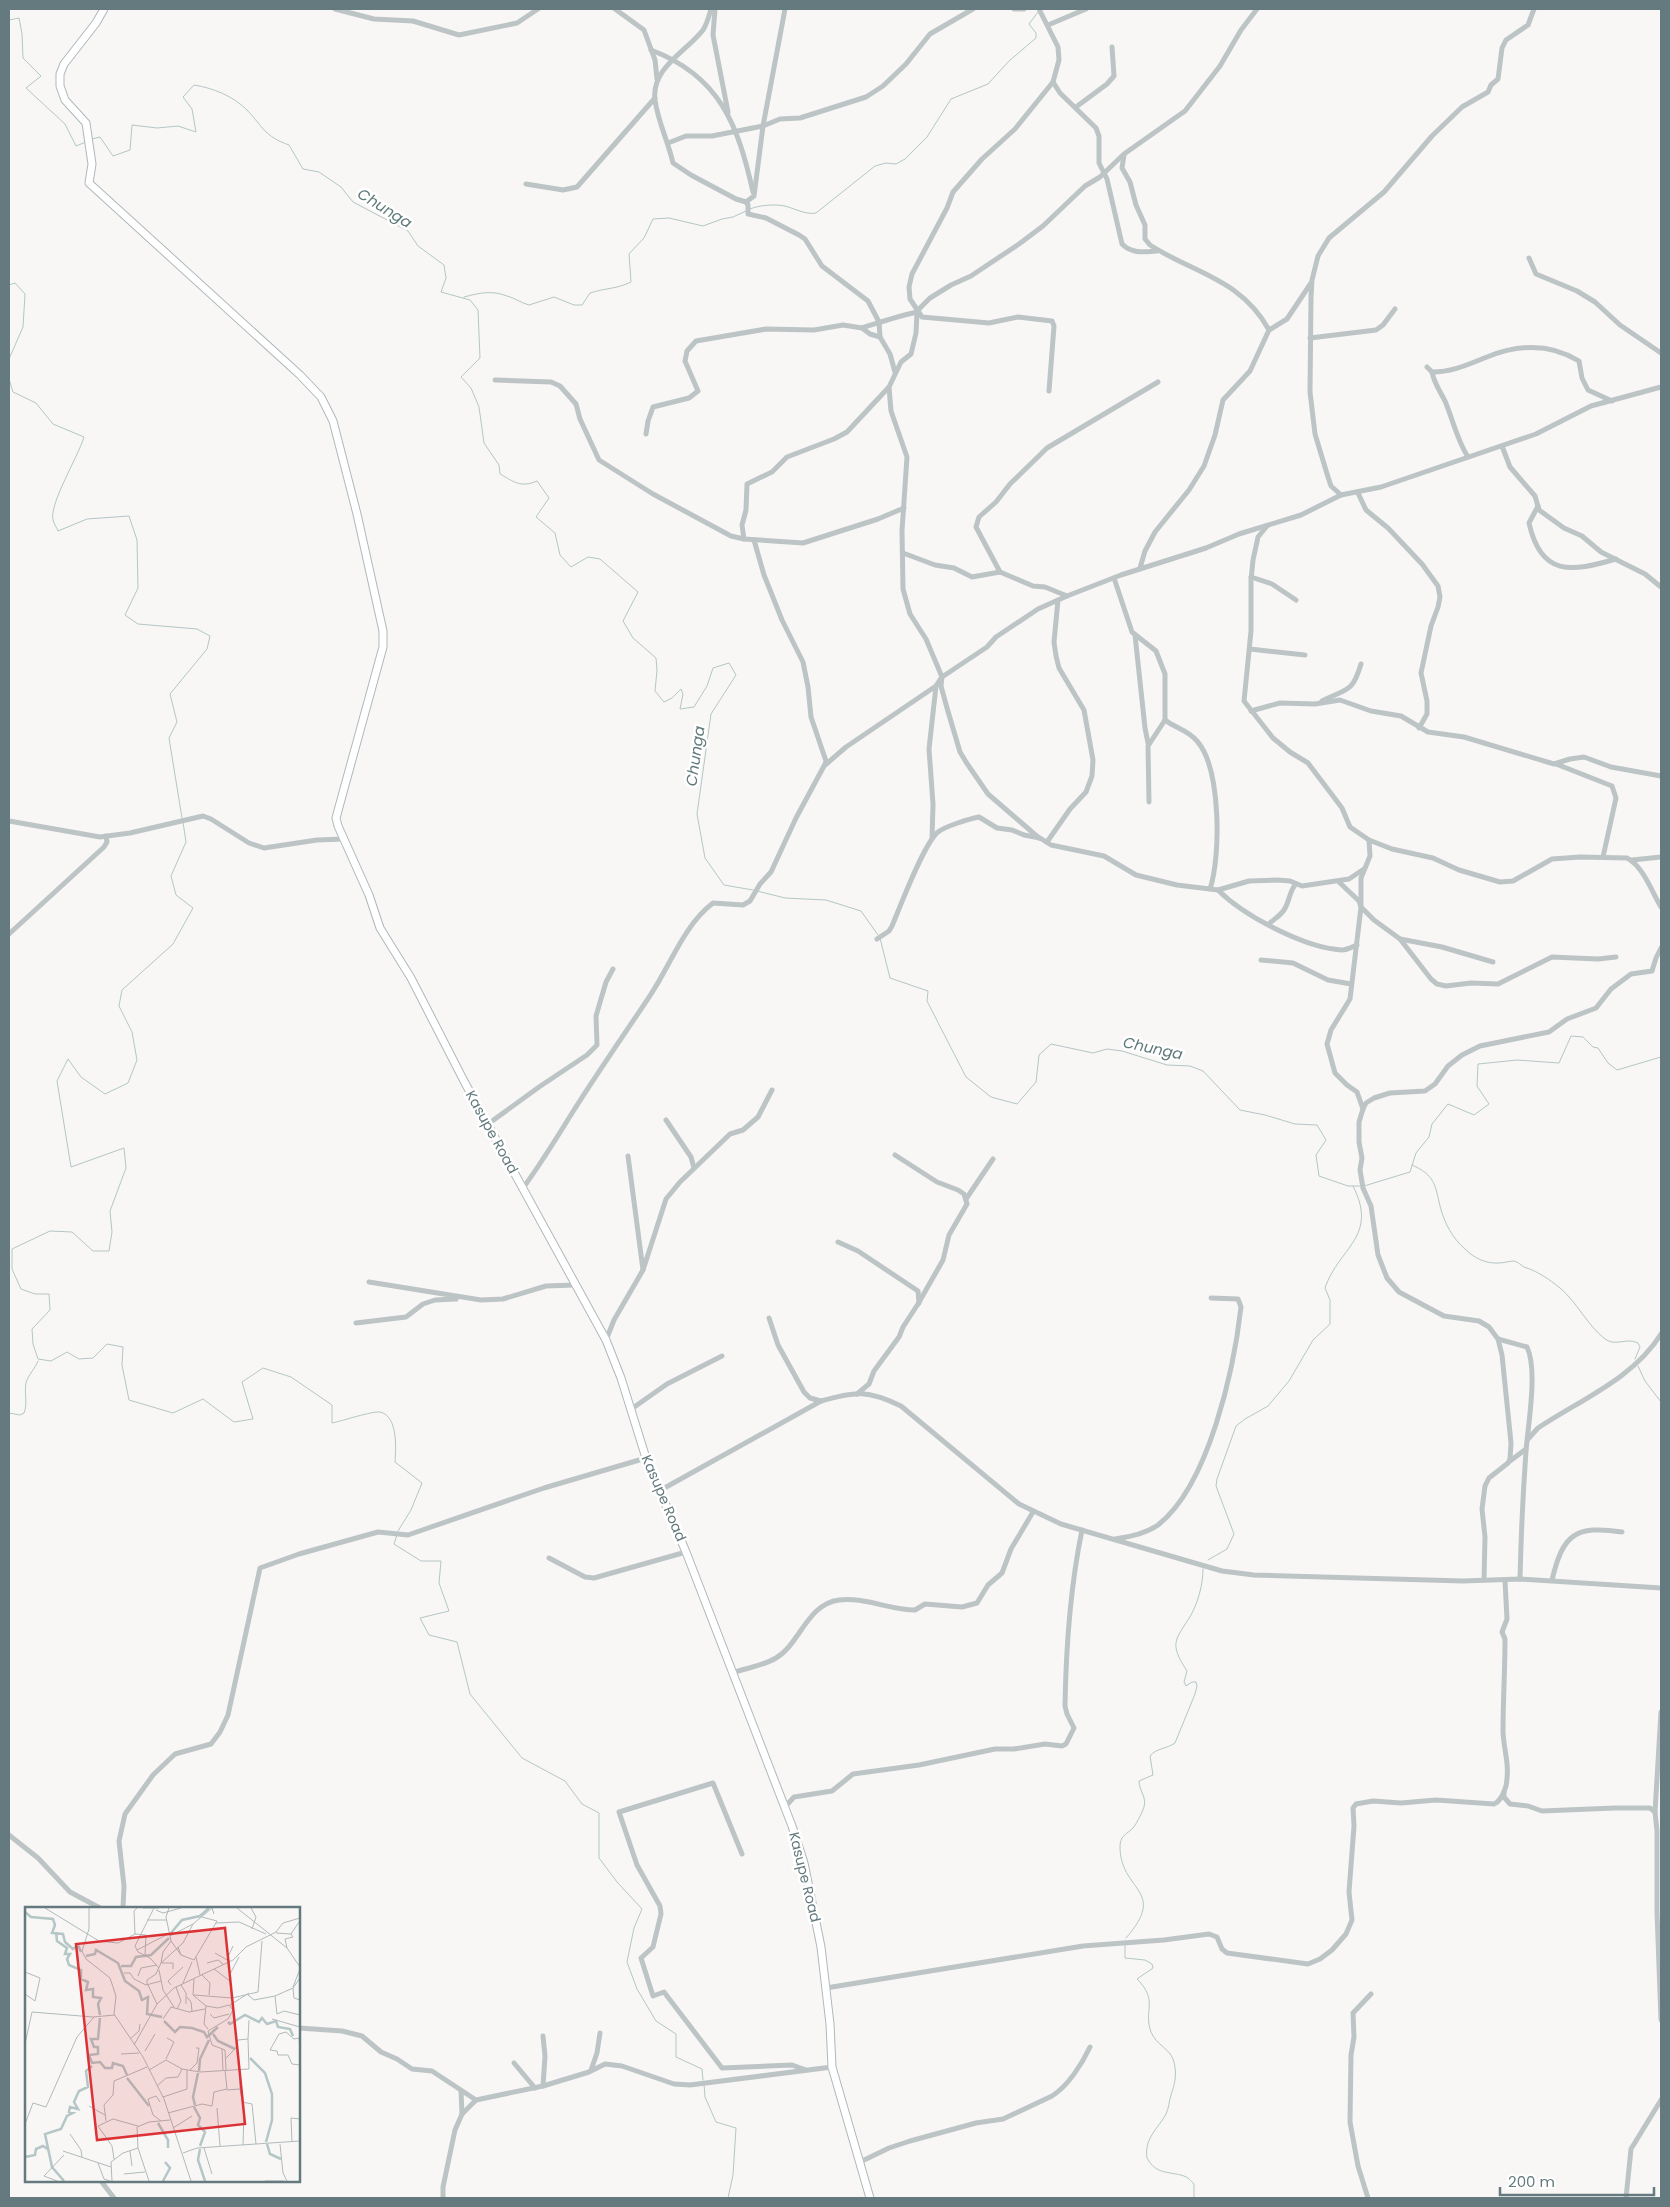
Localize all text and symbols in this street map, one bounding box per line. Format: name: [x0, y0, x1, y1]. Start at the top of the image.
water label: Chunga: [354, 183, 416, 233]
water label: Chunga: [680, 724, 710, 788]
water label: Chunga: [1121, 1031, 1185, 1065]
street label: Kasupe Road: [461, 1087, 523, 1177]
street label: Kasupe Road: [637, 1452, 691, 1544]
street label: Kasupe Road: [784, 1830, 826, 1924]
inset map: [25, 1907, 300, 2182]
scale bar: [1500, 2164, 1654, 2196]
text: 200 m: [1508, 2171, 1555, 2192]

